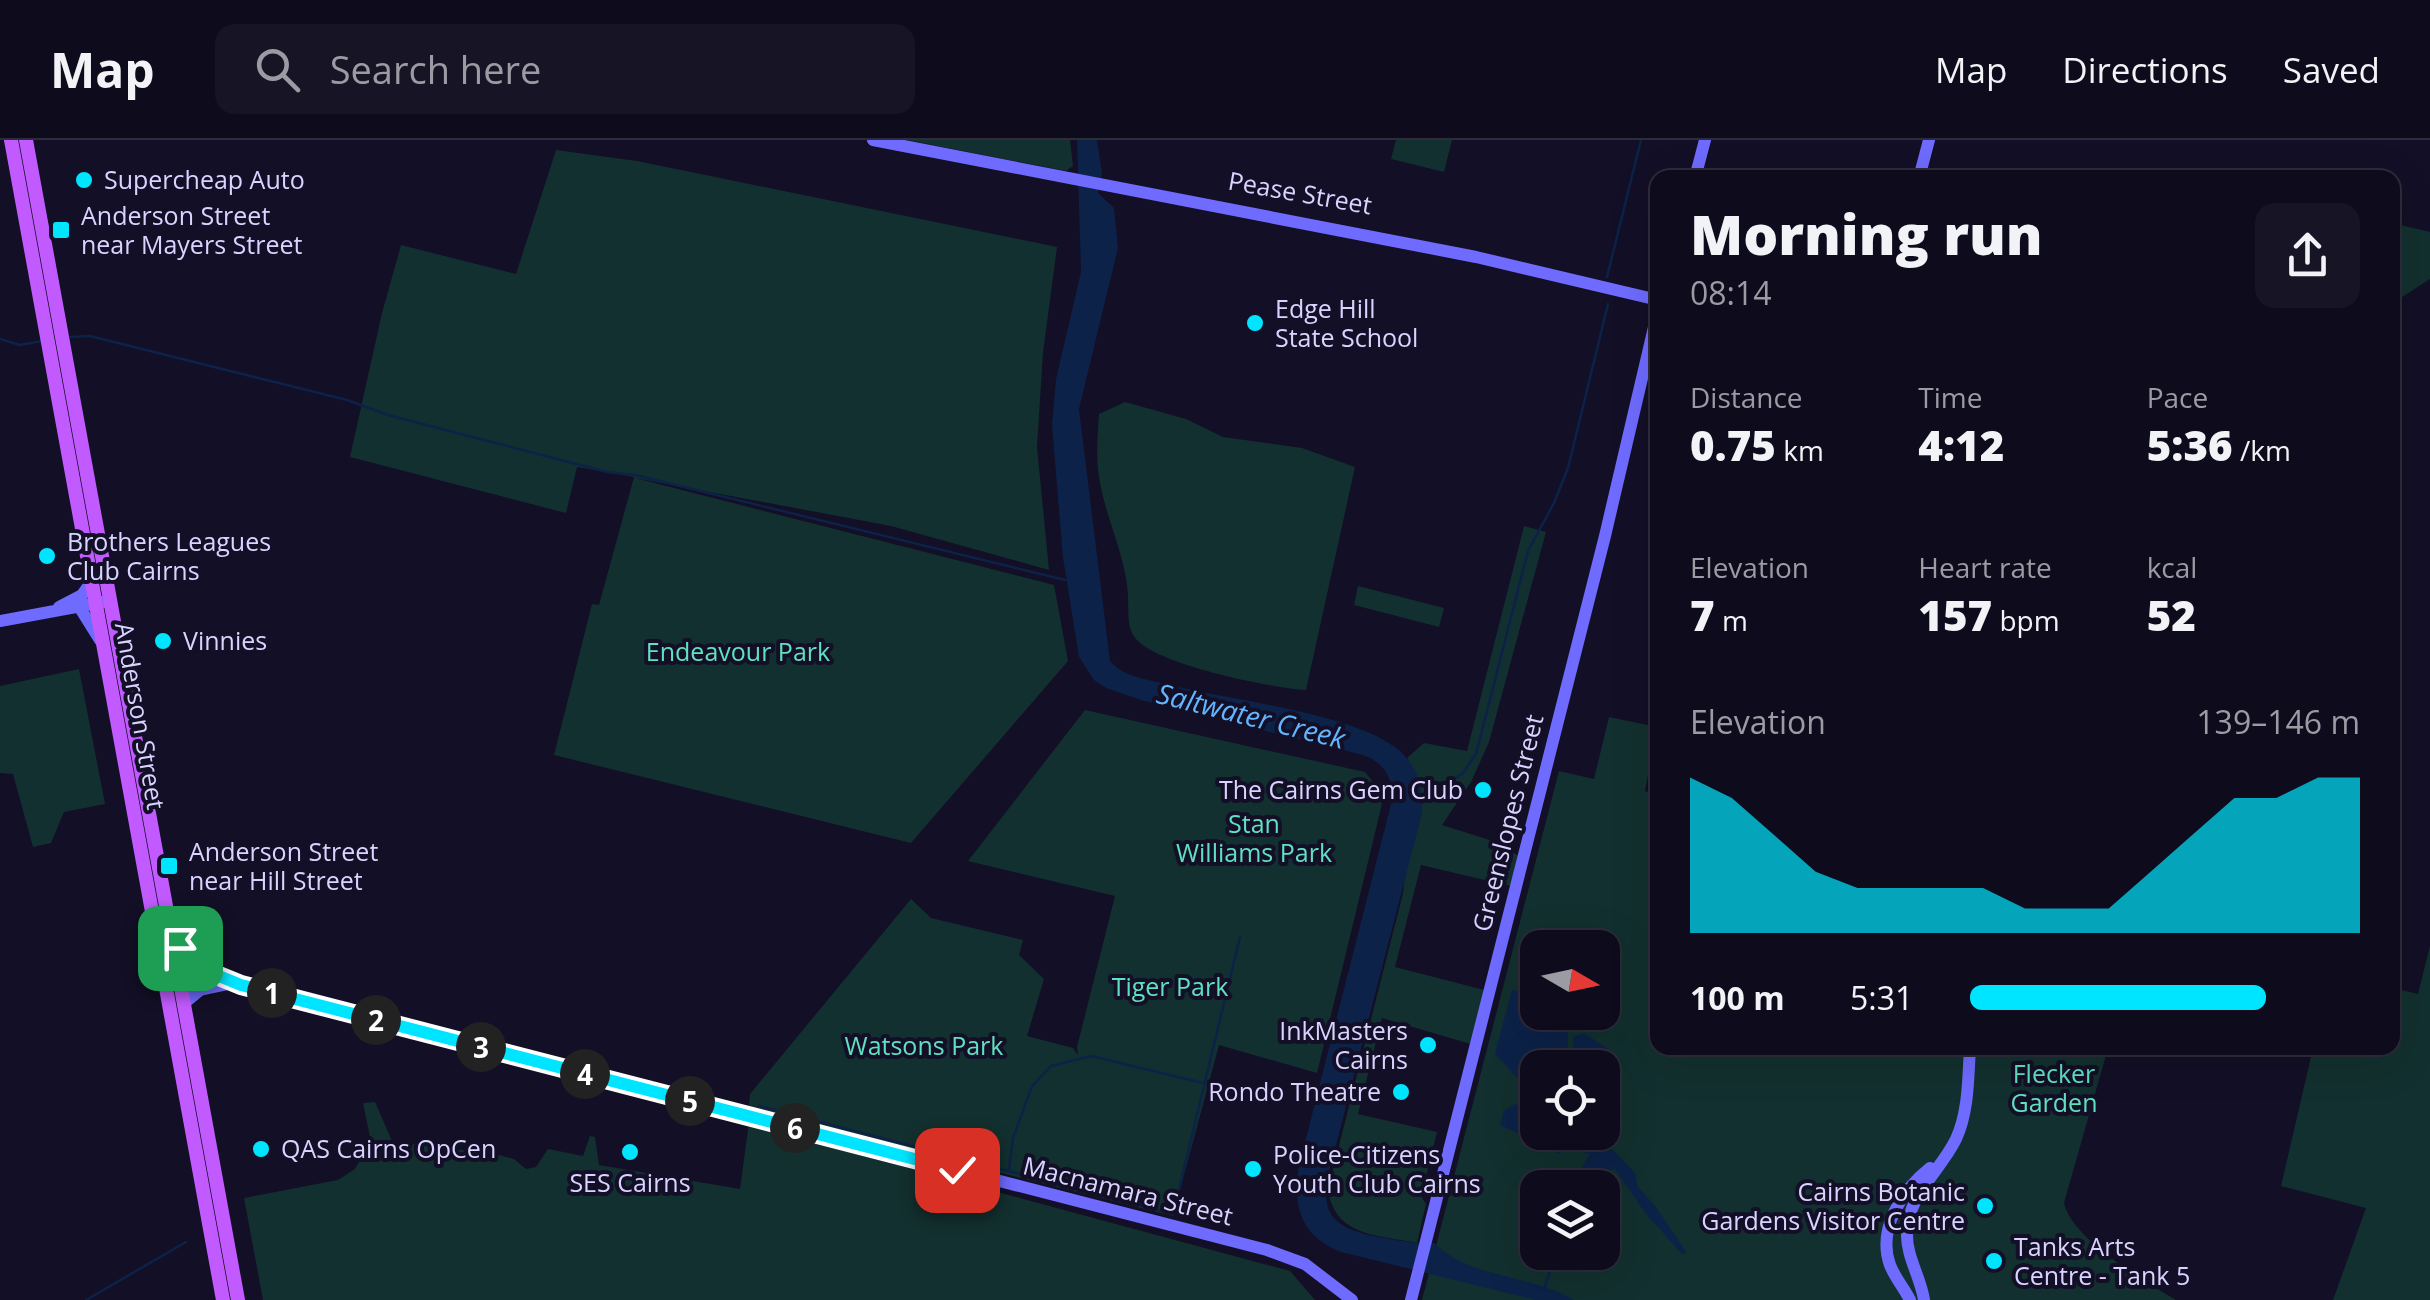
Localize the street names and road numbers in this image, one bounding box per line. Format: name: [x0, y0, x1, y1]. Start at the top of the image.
street label: Pease Street: [1226, 163, 1375, 221]
street label: Anderson Street: [108, 620, 174, 812]
street label: Greenslopes Street: [1464, 711, 1550, 935]
street label: Macnamara Street: [1020, 1148, 1237, 1233]

